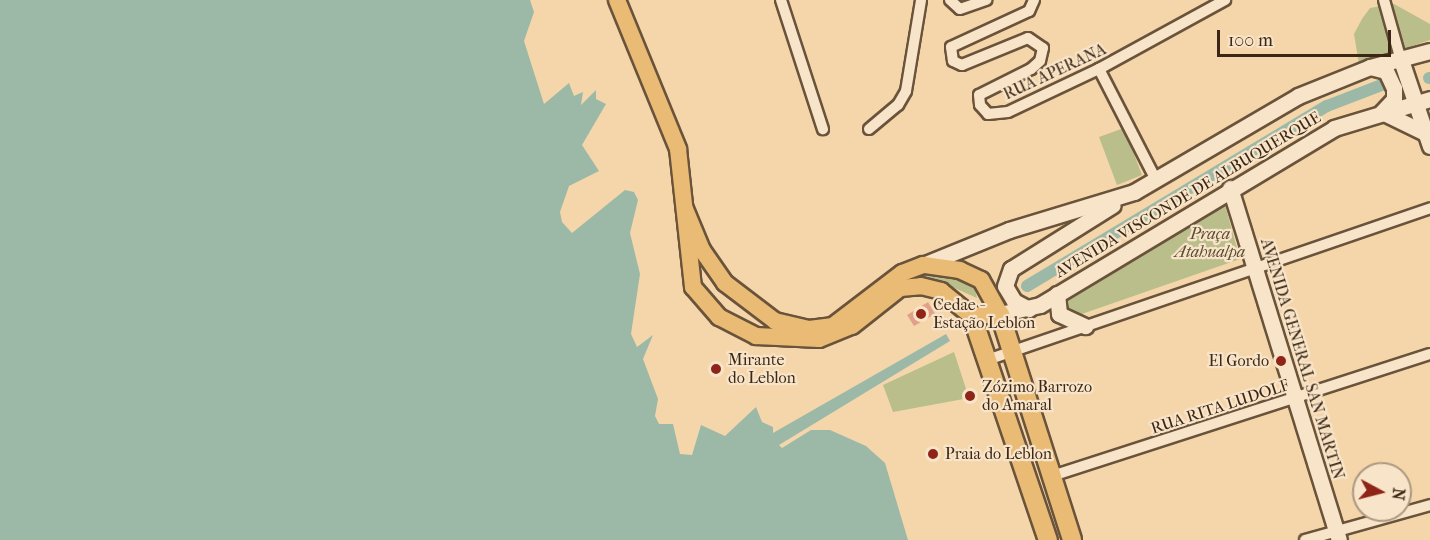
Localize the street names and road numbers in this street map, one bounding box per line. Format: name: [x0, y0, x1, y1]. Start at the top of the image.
street label: RUA APERANA: [1001, 40, 1109, 104]
street label: AVENIDA VISCONDE DE ALBUQUERQUE: [1052, 108, 1324, 282]
street label: AVENIDA GENERAL SAN MARTIN: [1256, 236, 1348, 482]
street label: RUA RITA LUDOLF: [1149, 376, 1291, 438]

